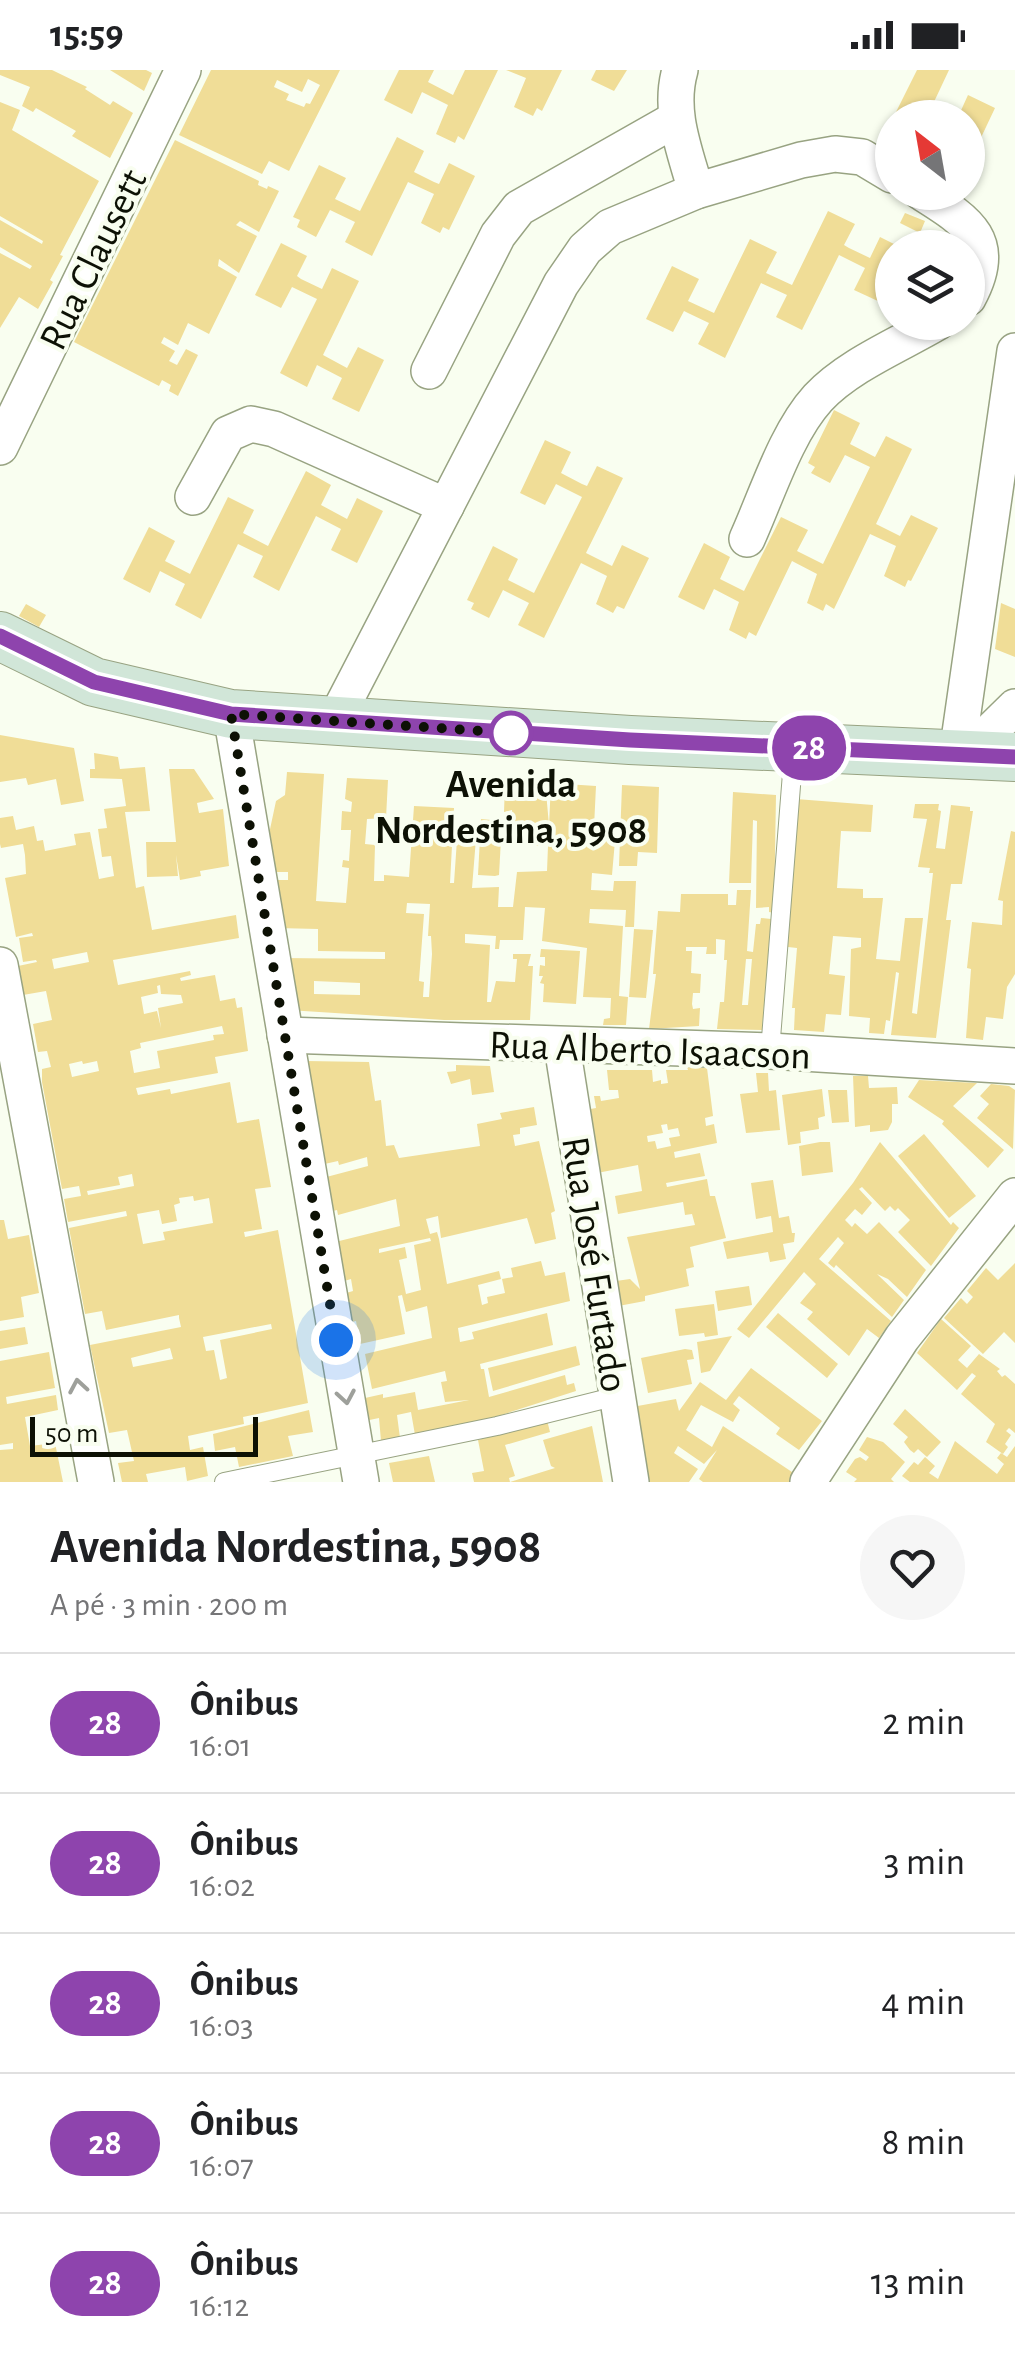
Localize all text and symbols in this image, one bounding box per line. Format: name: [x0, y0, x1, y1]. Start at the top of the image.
text: 15:59: [50, 16, 124, 54]
north arrow: [875, 100, 985, 210]
map controls: [875, 100, 985, 340]
street label: Rua Clausett: [33, 163, 155, 356]
button: layers: [875, 230, 985, 340]
marker: Avenida Nordestina, 5908: [490, 712, 532, 754]
line badge: 28: [764, 716, 854, 780]
text: 28: [792, 731, 826, 766]
place label: Avenida Nordestina, 5908: [375, 765, 647, 851]
street label: Rua Alberto Isaacson: [488, 1025, 812, 1077]
street label: Rua José Furtado: [554, 1134, 634, 1395]
your location: [311, 1315, 361, 1365]
one-way arrow: [68, 1378, 89, 1394]
one-way arrow: [335, 1389, 356, 1406]
scale bar: [30, 1412, 258, 1456]
text: 50 m: [45, 1420, 99, 1448]
button: heart: [860, 1515, 965, 1620]
text: Avenida Nordestina, 5908: [50, 1524, 542, 1572]
text: A pé · 3 min · 200 m: [50, 1589, 288, 1621]
text: Ônibus: [190, 1685, 299, 1723]
text: 2 min: [882, 1704, 965, 1742]
text: 28: [88, 1706, 122, 1741]
text: 16:01: [190, 1730, 251, 1762]
text: Ônibus: [190, 1825, 299, 1863]
text: 3 min: [884, 1844, 965, 1882]
text: 28: [88, 1846, 122, 1881]
text: 16:02: [190, 1870, 255, 1902]
text: Ônibus: [190, 1965, 299, 2003]
text: 4 min: [881, 1984, 965, 2022]
text: 28: [88, 1986, 122, 2021]
text: 16:03: [190, 2010, 253, 2042]
text: Ônibus: [190, 2105, 299, 2143]
text: 8 min: [882, 2124, 965, 2162]
text: 28: [88, 2126, 122, 2161]
text: 16:07: [190, 2150, 254, 2182]
text: Ônibus: [190, 2245, 299, 2283]
text: 13 min: [871, 2264, 965, 2302]
text: 28: [88, 2266, 122, 2301]
text: 16:12: [190, 2290, 249, 2322]

